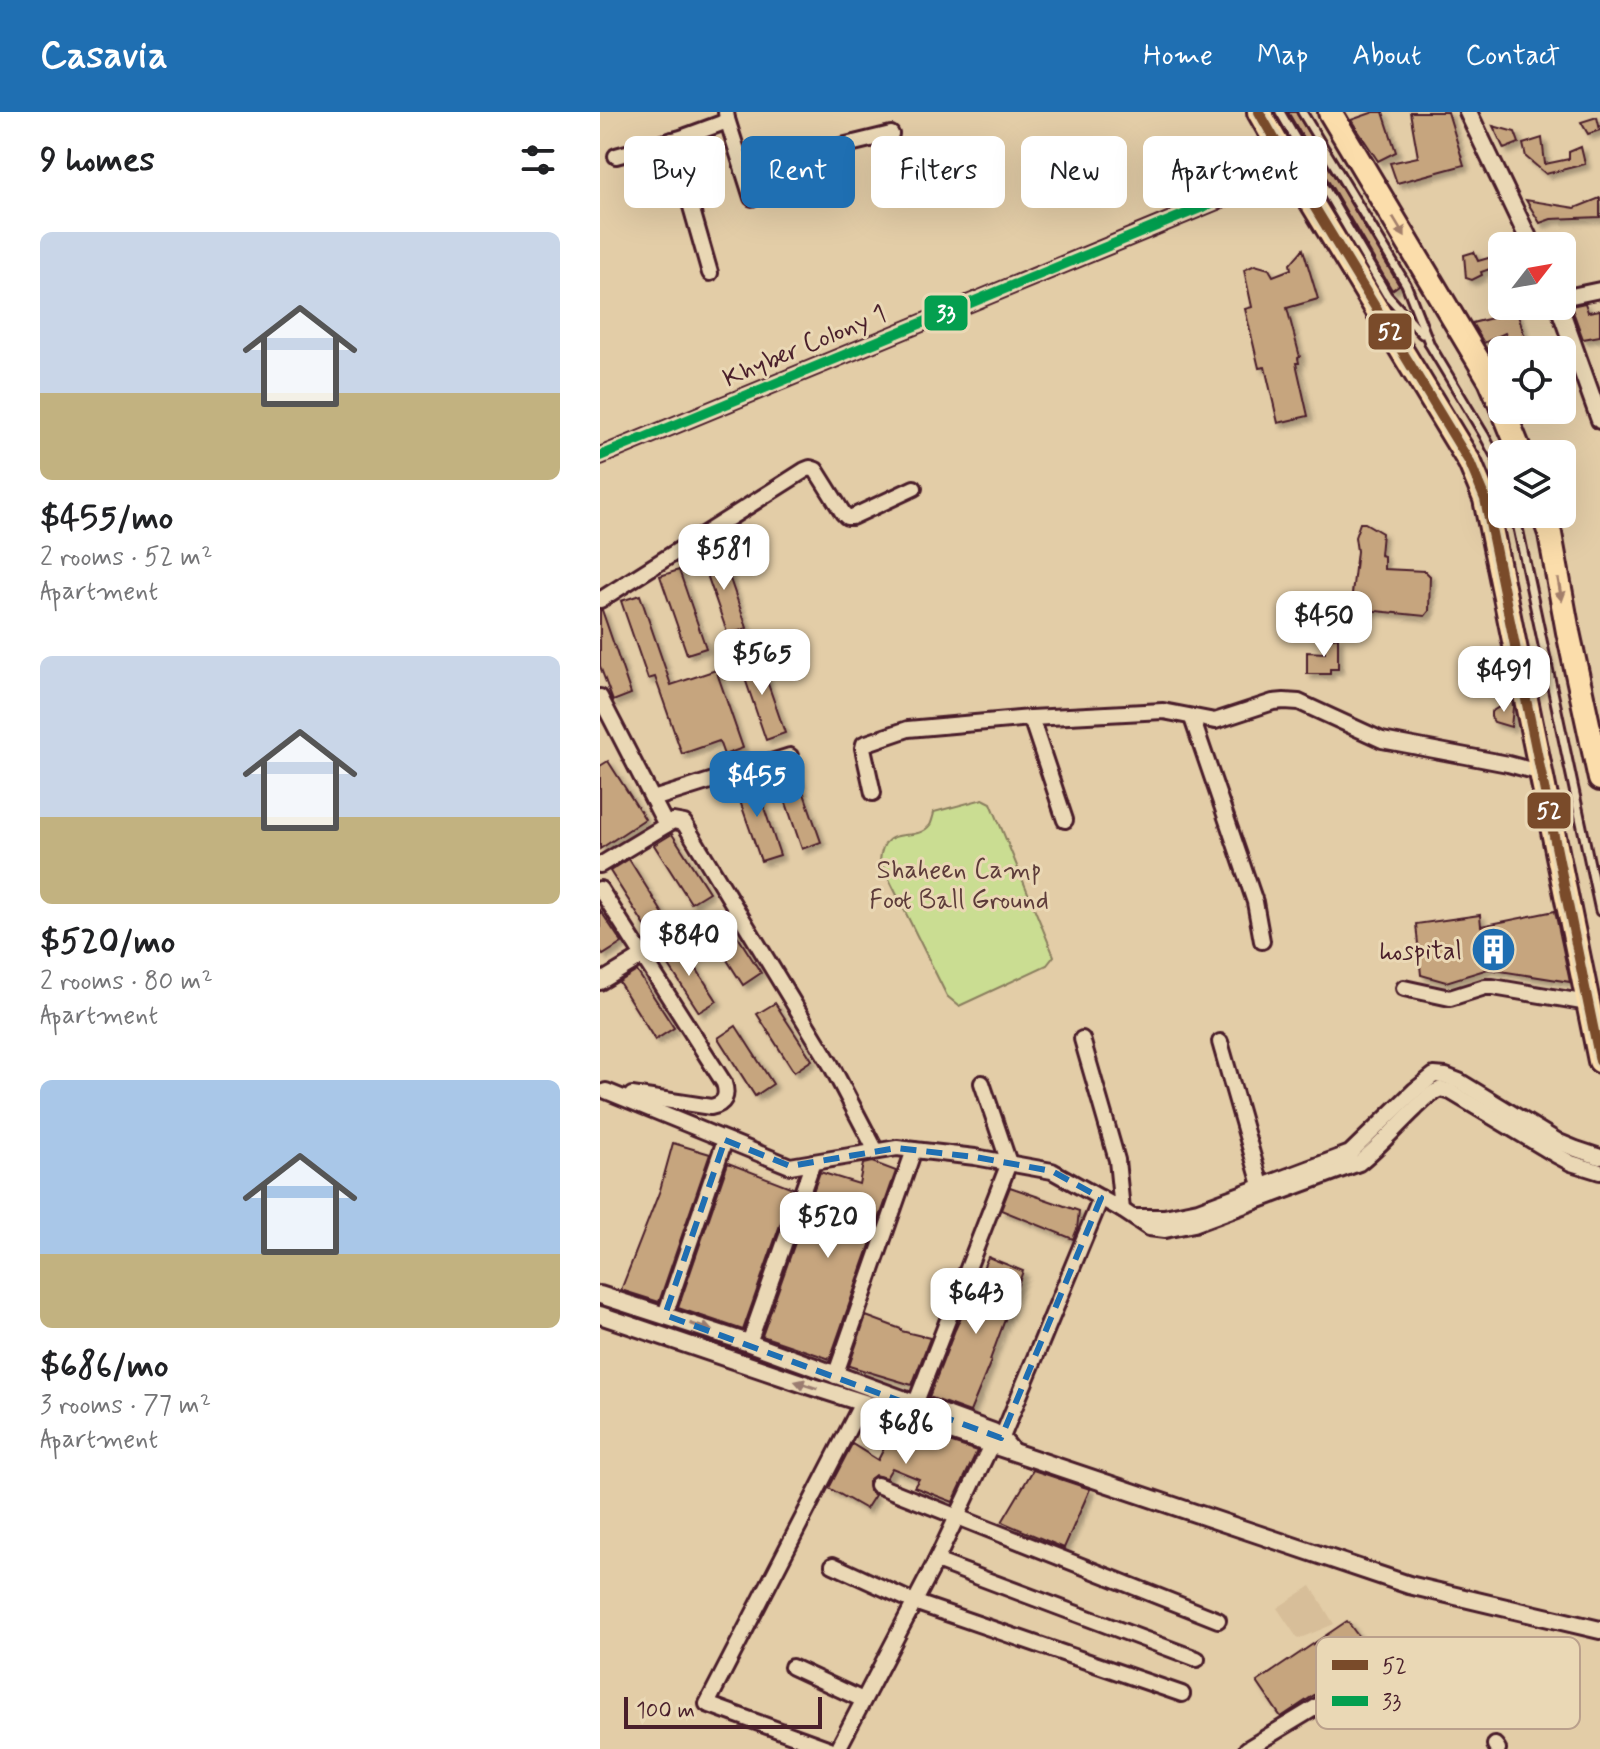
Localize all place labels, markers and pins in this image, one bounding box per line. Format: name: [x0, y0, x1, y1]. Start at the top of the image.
pin: $581: [677, 524, 771, 592]
pin: $450: [1277, 591, 1371, 659]
pin: $565: [715, 629, 809, 697]
pin: $491: [1457, 646, 1551, 714]
pin: $455: [710, 751, 804, 819]
pin: $840: [642, 910, 736, 978]
building icon: hospital: [1469, 926, 1517, 974]
place label: hospital: [1380, 935, 1462, 969]
pin: $520: [781, 1192, 875, 1260]
pin: $643: [929, 1268, 1023, 1336]
pin: $686: [859, 1398, 953, 1466]

